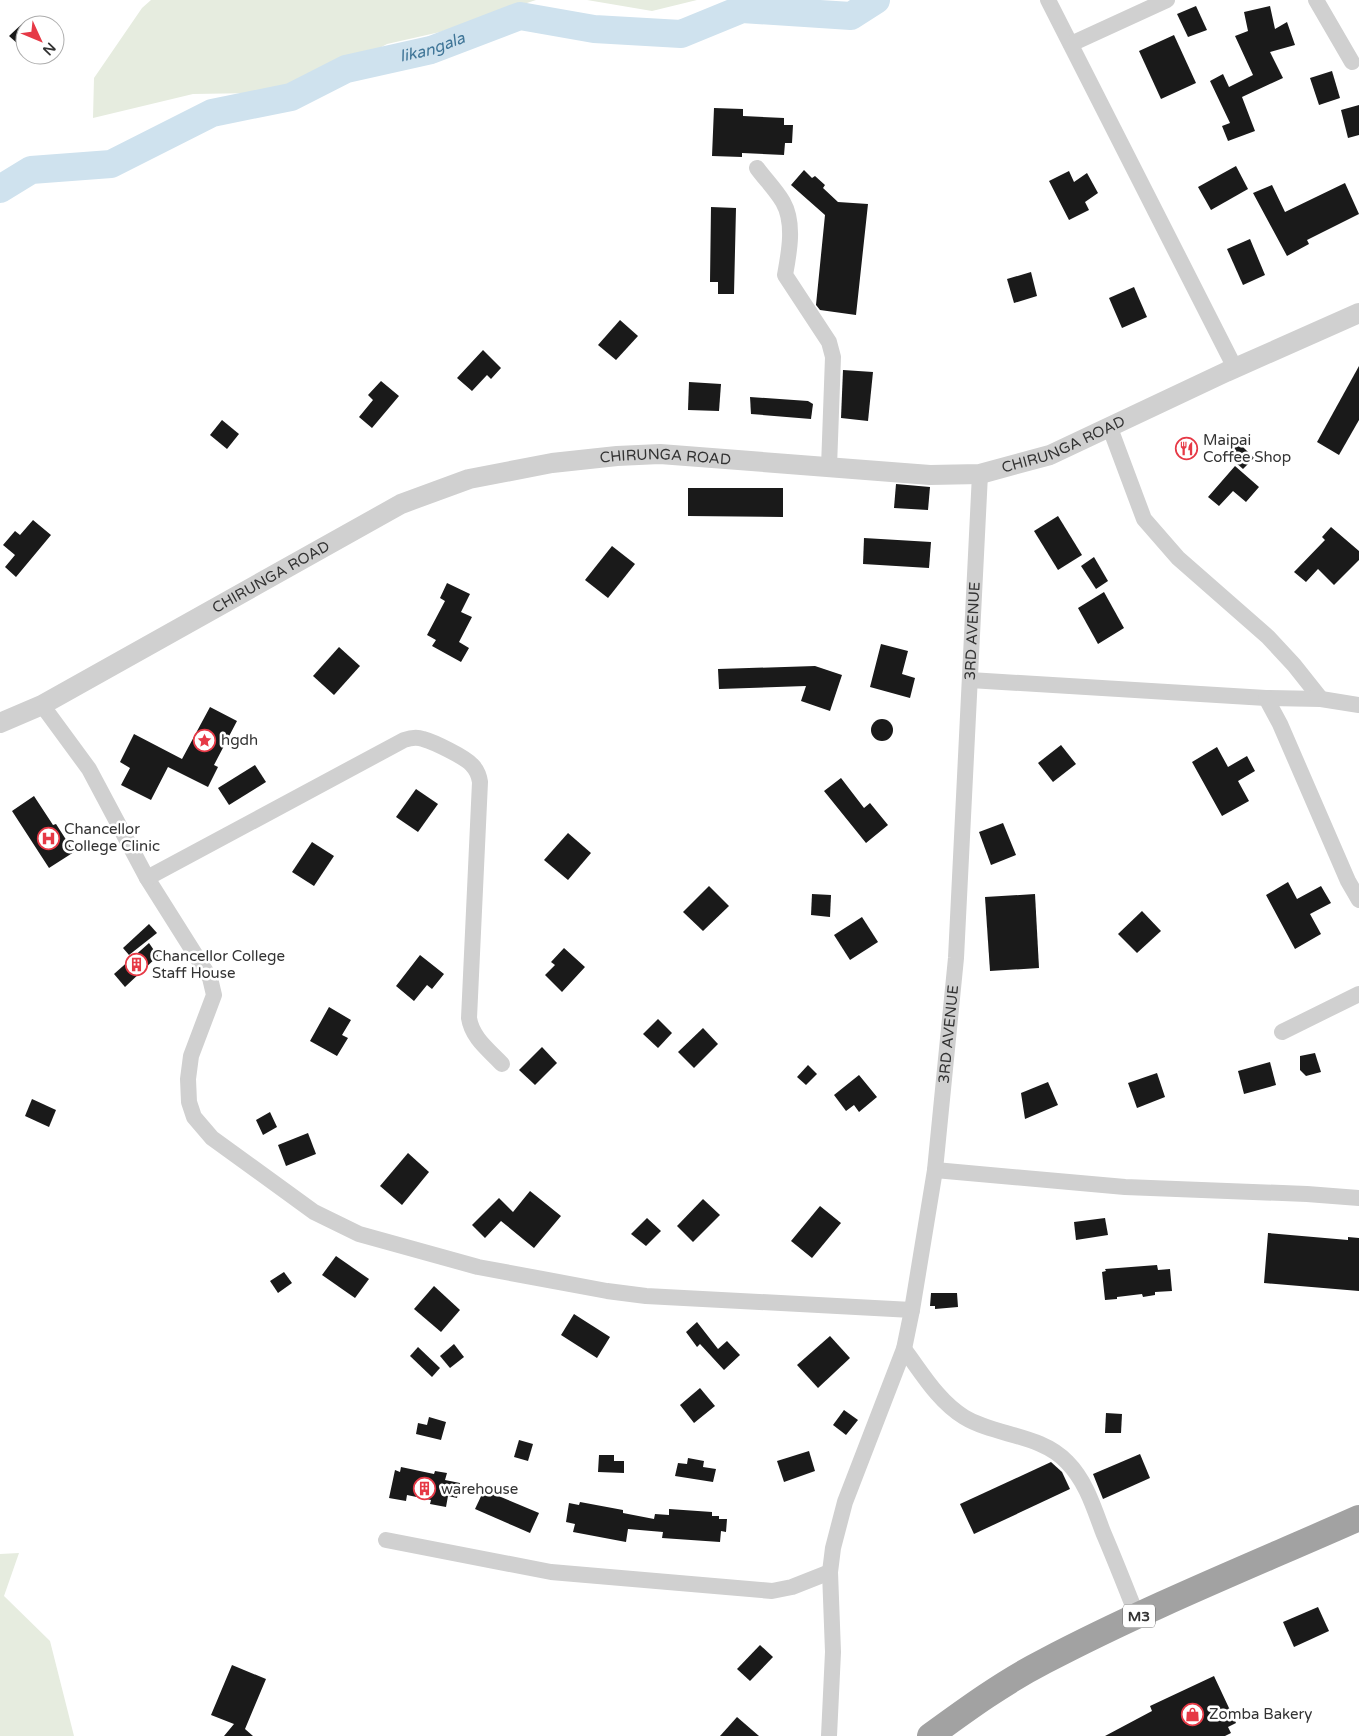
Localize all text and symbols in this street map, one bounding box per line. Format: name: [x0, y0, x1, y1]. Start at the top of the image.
north arrow: [15, 15, 65, 65]
water label: likangala: [398, 28, 469, 67]
text: N: [39, 39, 59, 59]
street label: CHIRUNGA ROAD: [1000, 412, 1128, 477]
place label: Maipai Coffee Shop: [1203, 431, 1291, 466]
restaurant icon: Maipai Coffee Shop: [1175, 437, 1199, 461]
street label: CHIRUNGA ROAD: [599, 445, 732, 469]
street label: CHIRUNGA ROAD: [209, 537, 333, 617]
street label: 3RD AVENUE: [961, 581, 984, 681]
place icon: hgdh: [193, 728, 217, 752]
place label: hgdh: [221, 731, 258, 749]
place label: Chancellor College Clinic: [64, 820, 160, 855]
hospital icon: Chancellor College Clinic: [36, 826, 60, 850]
place label: Chancellor College Staff House: [152, 947, 285, 982]
building icon: Chancellor College Staff House: [124, 953, 148, 977]
street label: 3RD AVENUE: [935, 984, 962, 1084]
building icon: warehouse: [413, 1477, 437, 1501]
place label: warehouse: [441, 1480, 518, 1498]
road number: M3: [1123, 1604, 1155, 1628]
shop icon: Zomba Bakery: [1181, 1702, 1205, 1726]
place label: Zomba Bakery: [1209, 1705, 1312, 1723]

